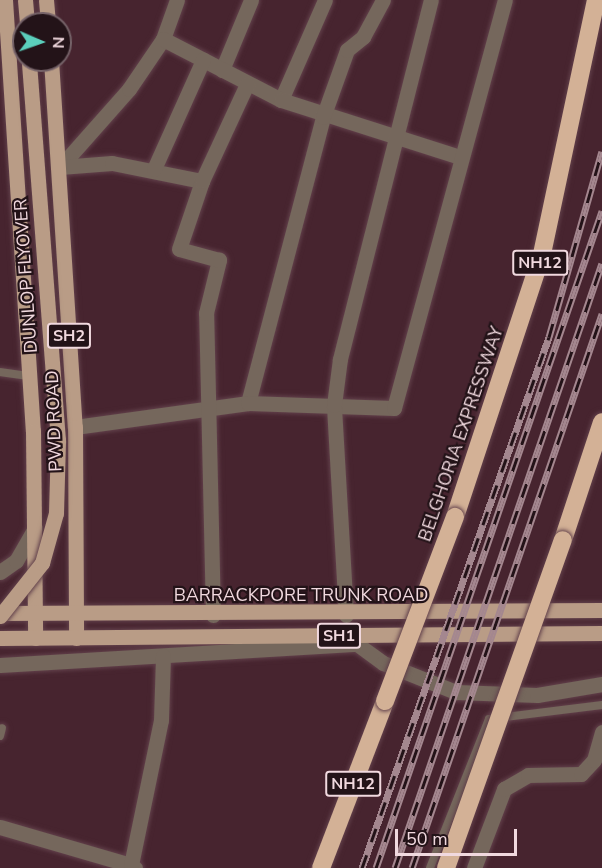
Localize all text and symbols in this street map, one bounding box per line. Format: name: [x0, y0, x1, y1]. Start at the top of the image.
north arrow: [12, 12, 72, 72]
text: N: [47, 36, 69, 49]
street label: DUNLOP FLYOVER: [10, 198, 42, 354]
road number: NH12: [512, 250, 568, 276]
road number: SH2: [46, 323, 92, 349]
street label: BELGHORIA EXPRESSWAY: [414, 324, 508, 544]
street label: PWD ROAD: [41, 370, 67, 472]
street label: BARRACKPORE TRUNK ROAD: [174, 584, 428, 606]
road number: SH1: [316, 623, 362, 649]
road number: NH12: [324, 771, 382, 797]
scale bar: [398, 817, 520, 855]
text: 50 m: [406, 827, 448, 851]

